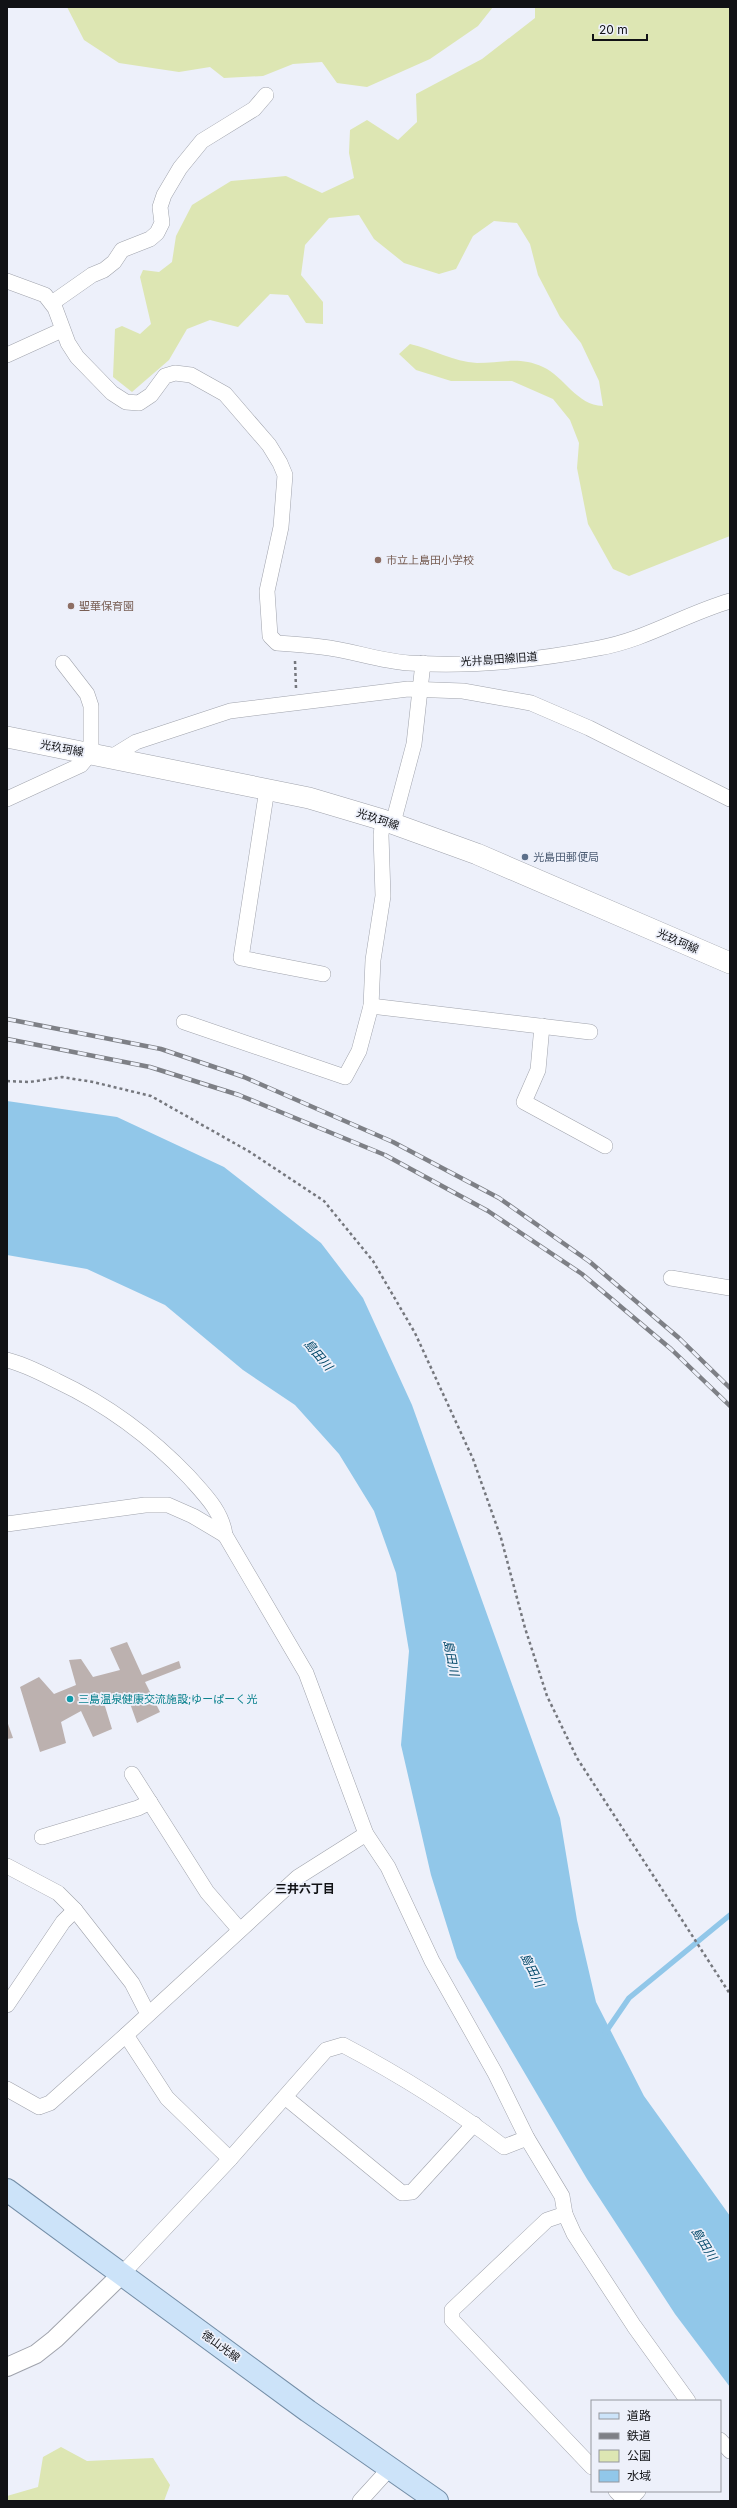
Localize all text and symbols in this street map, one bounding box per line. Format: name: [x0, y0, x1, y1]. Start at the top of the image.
scale bar: [593, 16, 647, 42]
text: 20 m: [599, 22, 628, 37]
place label: 市立上島田小学校: [386, 553, 474, 567]
marker: 市立上島田小学校: [373, 555, 383, 565]
place label: 聖華保育園: [79, 599, 134, 613]
marker: 聖華保育園: [66, 601, 76, 611]
street label: 光井島田線旧道: [460, 649, 538, 669]
street label: 光玖珂線: [39, 737, 85, 759]
street label: 光玖珂線: [355, 806, 401, 832]
place label: 光島田郵便局: [533, 850, 599, 864]
marker: 光島田郵便局: [520, 852, 530, 862]
street label: 光玖珂線: [655, 926, 701, 956]
water label: 島田川: [301, 1336, 337, 1375]
water label: 島田川: [441, 1639, 463, 1679]
place label: 三島温泉健康交流施設;ゆーぱーく光: [78, 1692, 257, 1706]
marker: 三島温泉健康交流施設;ゆーぱーく光: [65, 1694, 75, 1704]
district label: 三井六丁目: [275, 1881, 335, 1896]
water label: 島田川: [518, 1950, 548, 1991]
water label: 島田川: [689, 2224, 721, 2265]
street label: 徳山光線: [199, 2327, 243, 2365]
legend: [591, 2400, 721, 2492]
text: 道路: [627, 2408, 651, 2423]
text: 鉄道: [627, 2428, 651, 2443]
text: 公園: [627, 2448, 651, 2463]
text: 水域: [627, 2468, 651, 2483]

